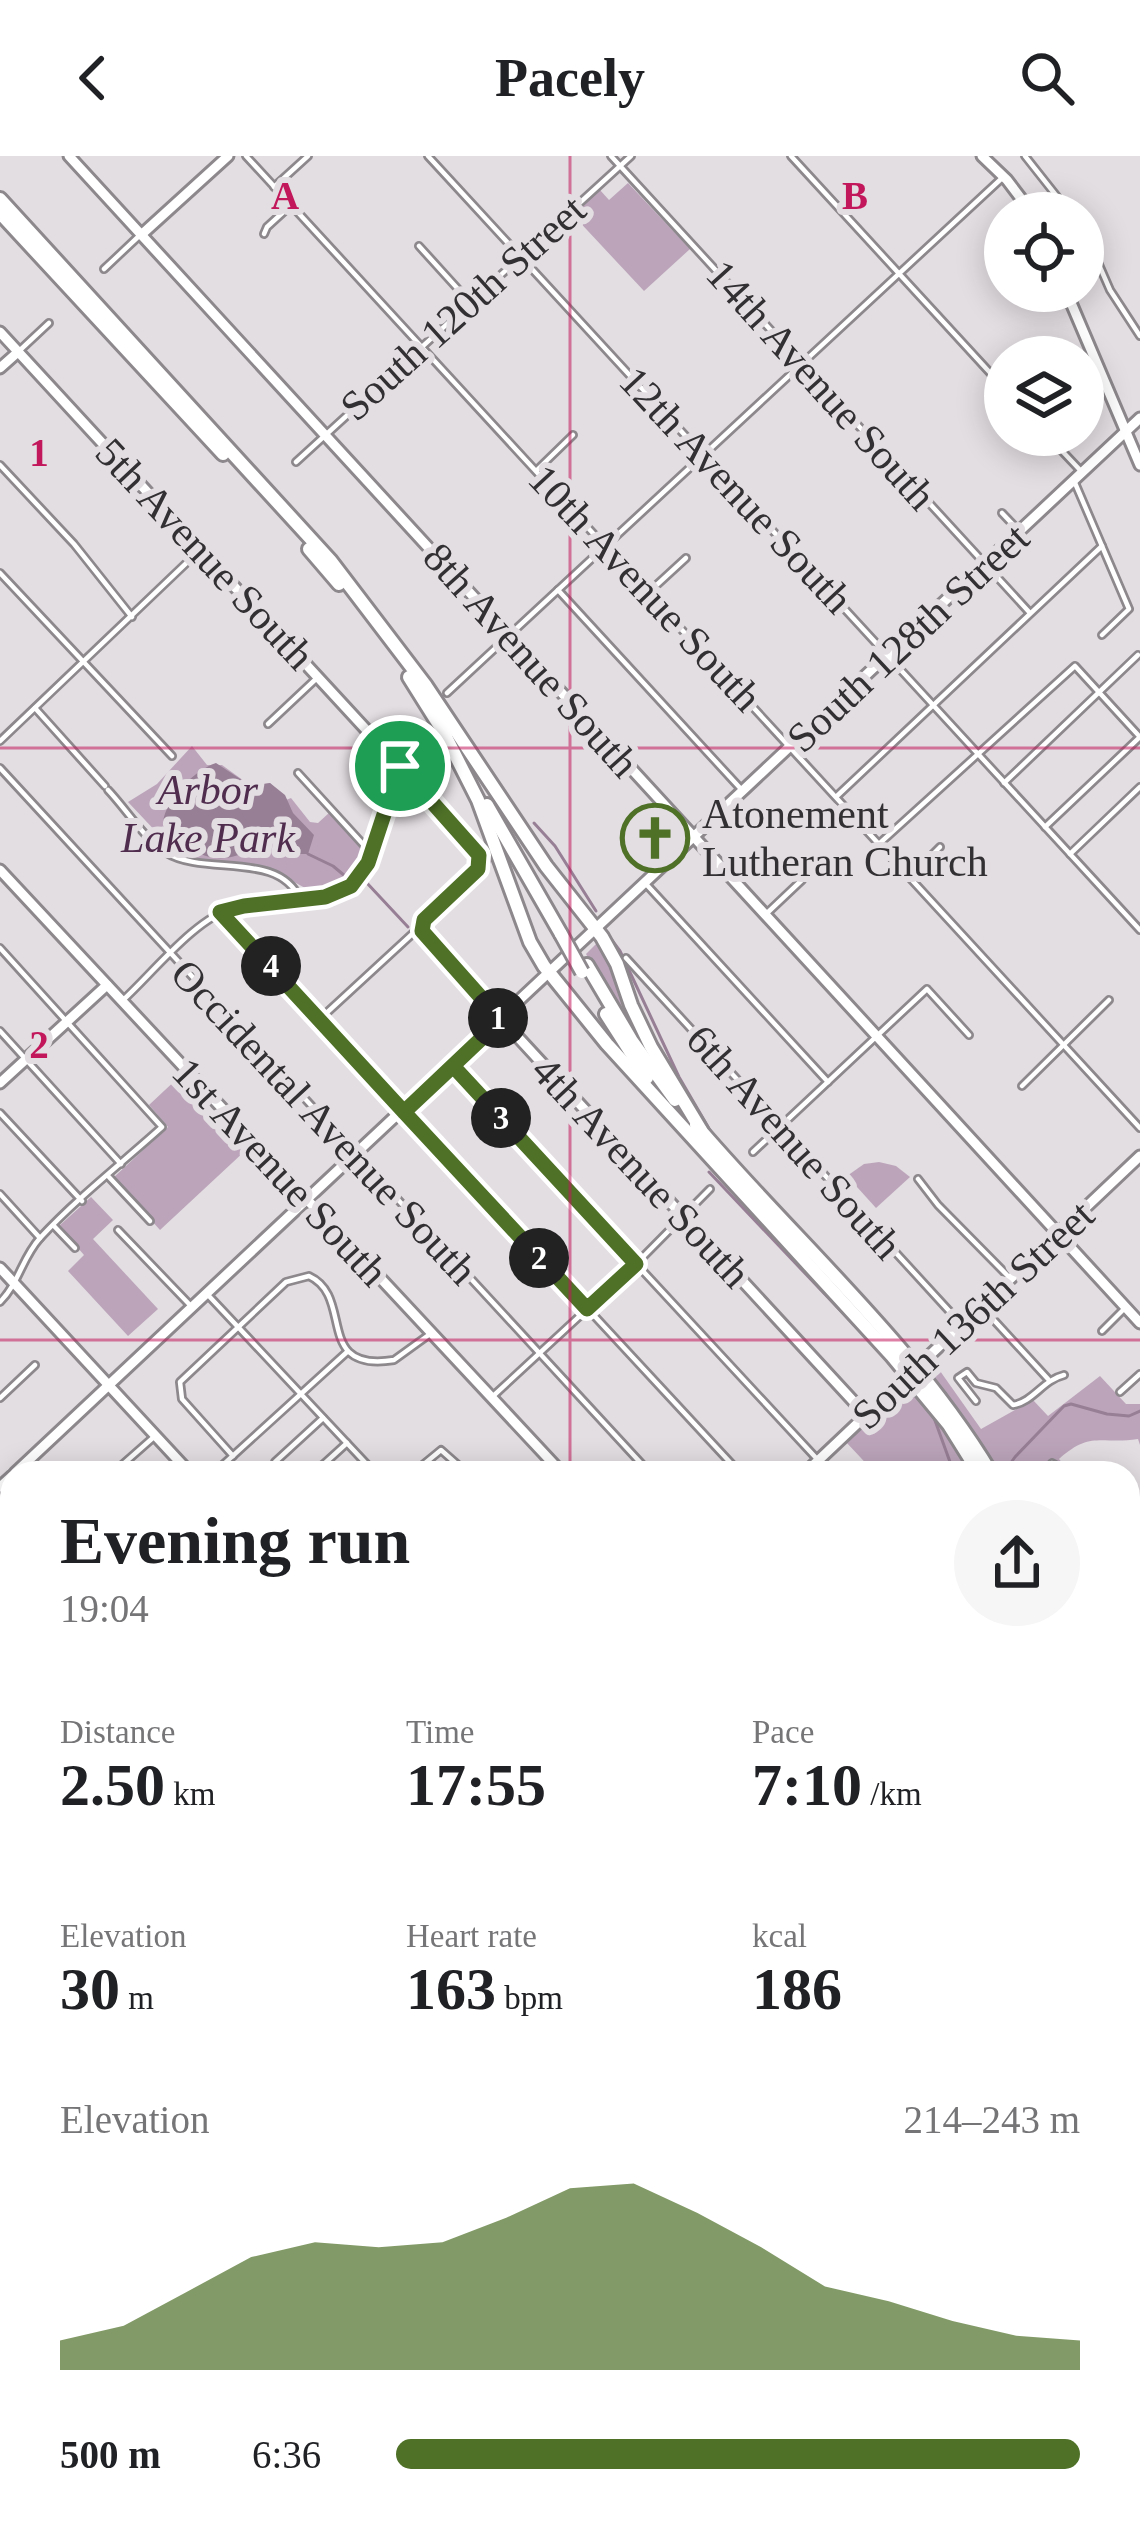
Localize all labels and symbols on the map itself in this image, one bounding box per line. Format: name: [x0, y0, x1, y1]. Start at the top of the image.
text: A: [271, 174, 299, 217]
text: B: [842, 174, 868, 217]
street label: South 120th Street: [331, 186, 595, 430]
street label: 14th Avenue South: [697, 251, 945, 519]
street label: 12th Avenue South: [610, 358, 862, 622]
street label: 5th Avenue South: [87, 429, 323, 679]
text: 1: [29, 431, 49, 474]
street label: 10th Avenue South: [519, 456, 771, 720]
street label: South 128th Street: [778, 514, 1038, 761]
street label: 8th Avenue South: [414, 534, 648, 786]
pin: [349, 715, 451, 817]
park label: Arbor Lake Park: [120, 767, 296, 861]
place label: Atonement Lutheran Church: [702, 791, 988, 885]
church icon: Atonement Lutheran Church: [620, 803, 690, 873]
pin: 4: [241, 936, 301, 996]
street label: Occidental Avenue South: [162, 950, 486, 1294]
pin: 1: [468, 988, 528, 1048]
street label: 6th Avenue South: [677, 1016, 911, 1268]
text: 2: [29, 1023, 49, 1066]
street label: 4th Avenue South: [523, 1047, 759, 1297]
street label: 1st Avenue South: [163, 1049, 397, 1295]
pin: 3: [471, 1088, 531, 1148]
street label: South 136th Street: [843, 1191, 1103, 1438]
pin: 2: [509, 1228, 569, 1288]

